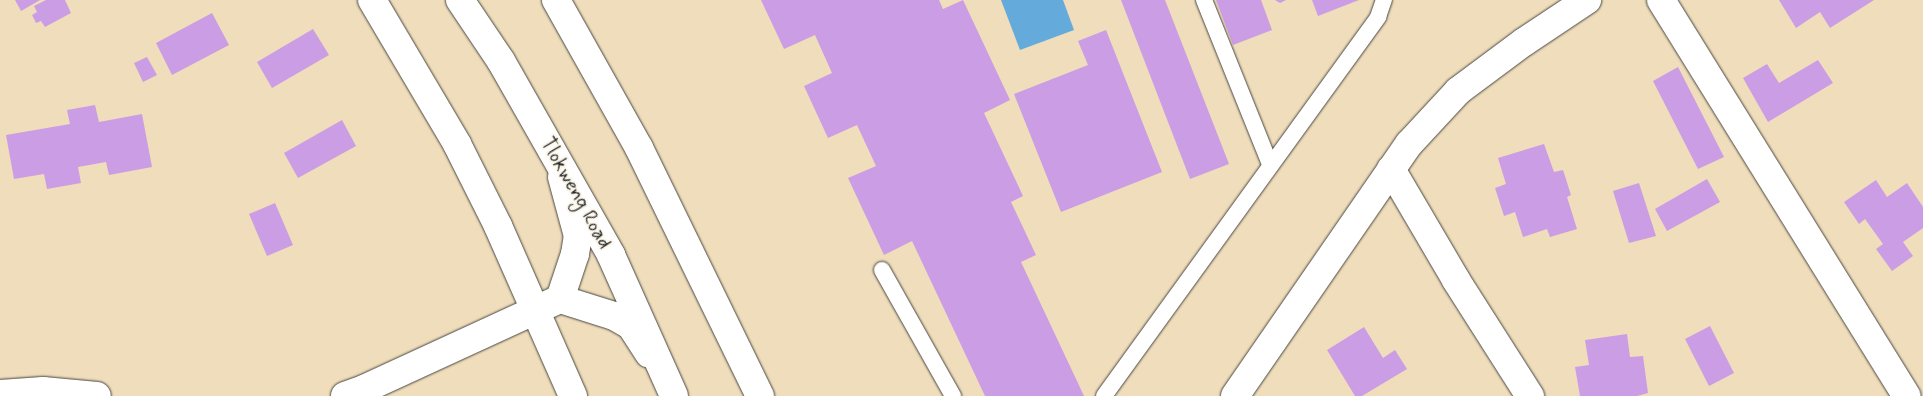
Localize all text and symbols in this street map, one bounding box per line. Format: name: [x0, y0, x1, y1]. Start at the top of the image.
street label: Tlokweng Road: [535, 133, 617, 253]

